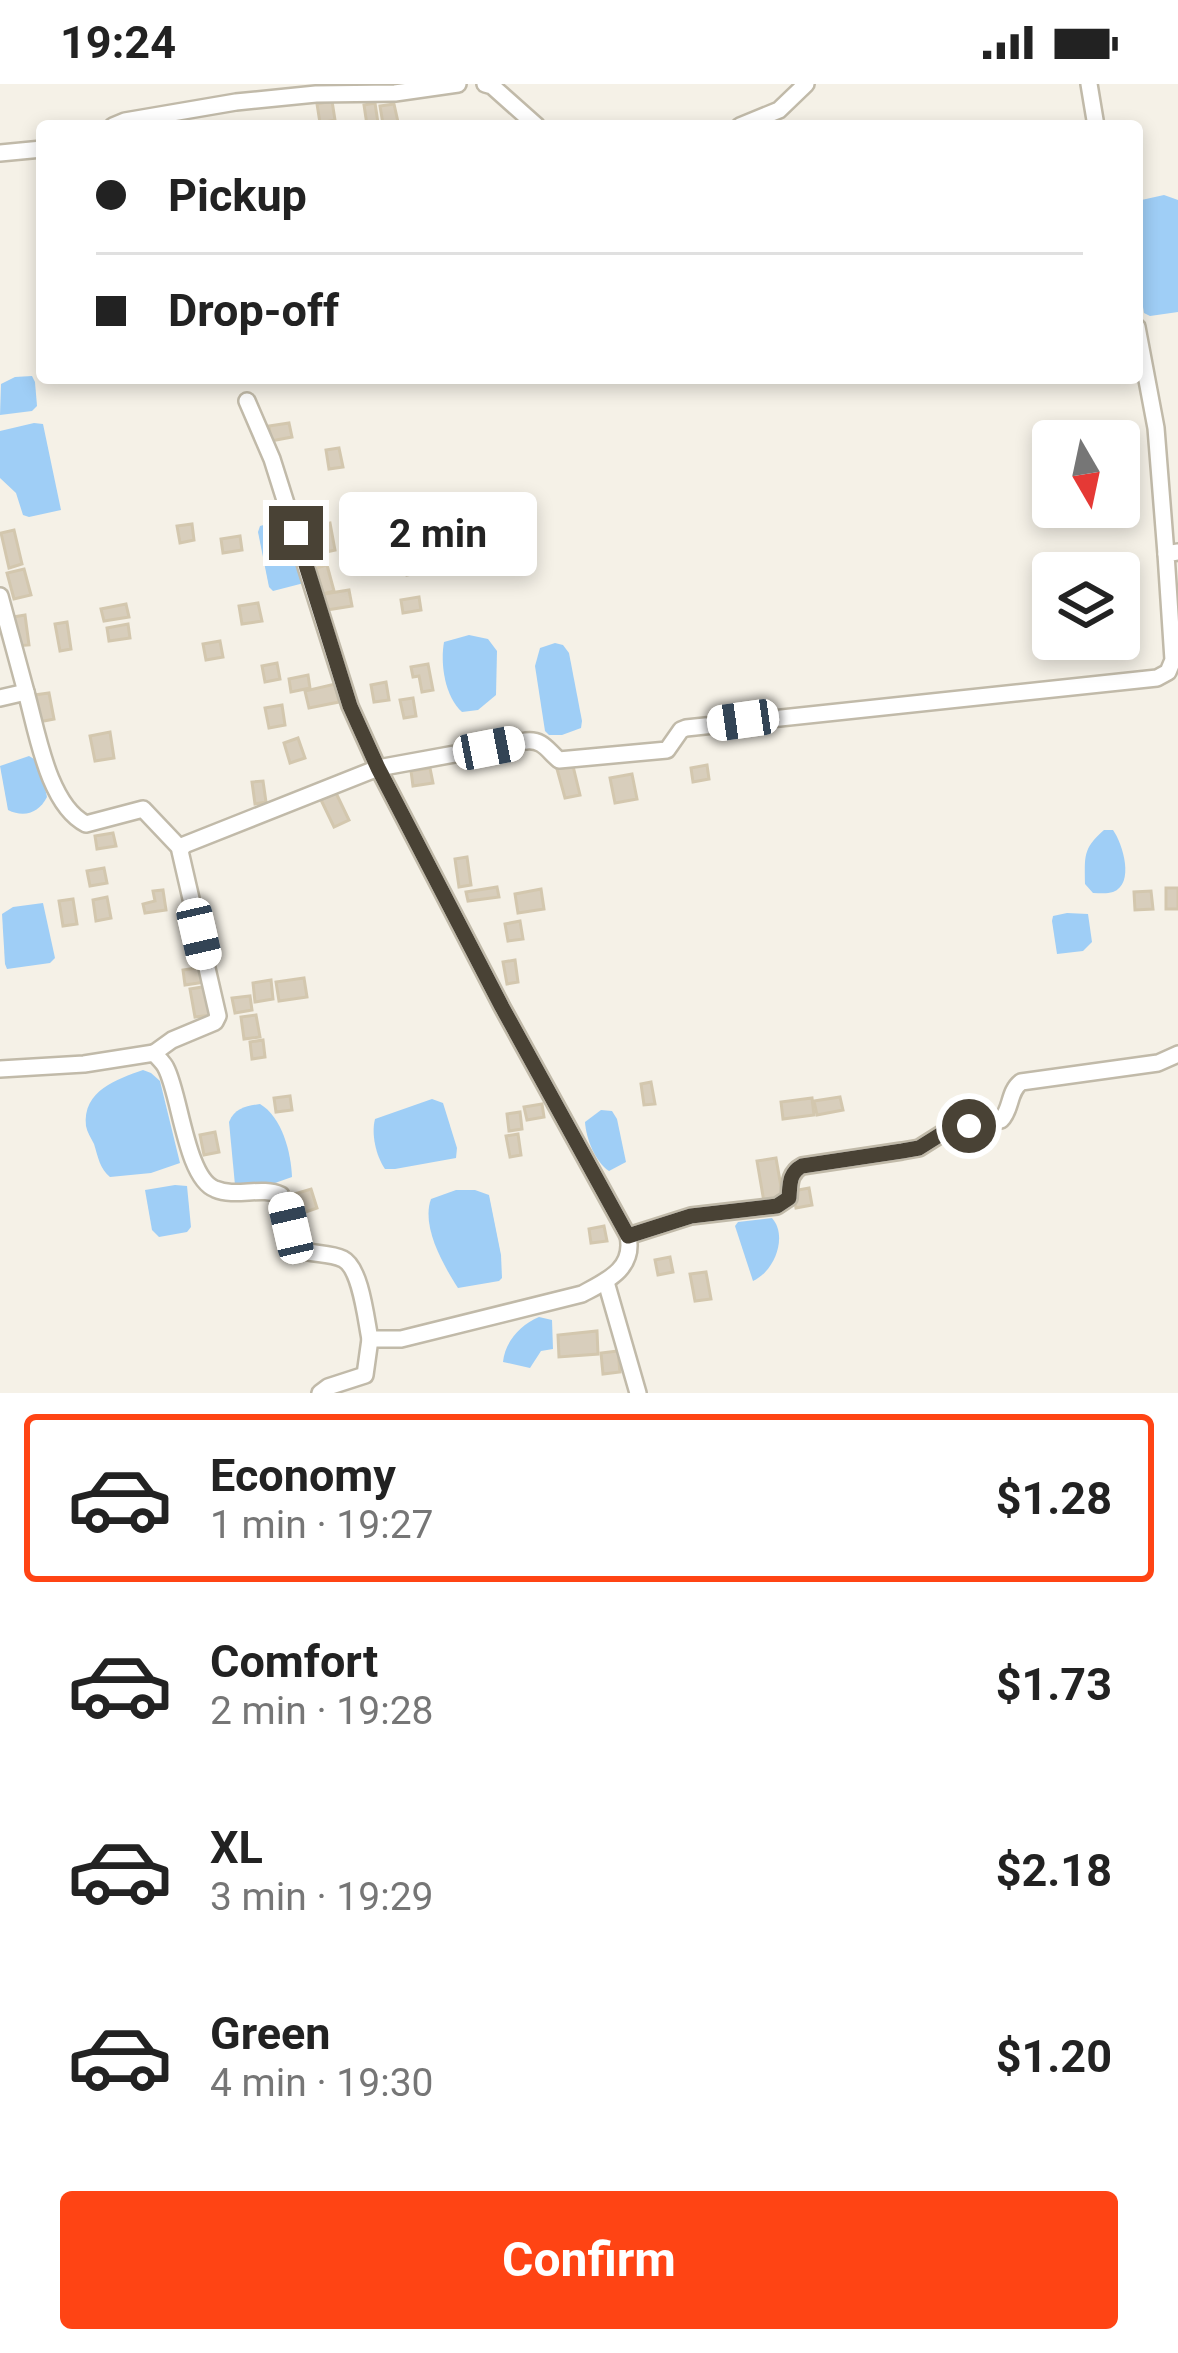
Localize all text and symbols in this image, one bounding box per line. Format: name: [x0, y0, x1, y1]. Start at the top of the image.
text: 19:24: [60, 16, 176, 69]
text: Pickup: [168, 169, 307, 222]
text: Drop-off: [168, 284, 339, 337]
north arrow: [1032, 420, 1140, 528]
map controls: [1032, 420, 1140, 660]
callout: 2 min: [338, 491, 536, 575]
route end: [269, 506, 323, 560]
text: 2 min: [389, 511, 487, 557]
button: layers: [1032, 552, 1140, 660]
car: [705, 697, 781, 743]
car: [450, 723, 528, 773]
car: [173, 895, 225, 973]
route start: [942, 1099, 996, 1153]
car: [265, 1189, 317, 1267]
icon: car: [66, 1444, 174, 1552]
text: Economy: [210, 1449, 396, 1502]
text: $1.28: [996, 1472, 1112, 1525]
text: 1 min · 19:27: [210, 1502, 433, 1548]
icon: car: [66, 1630, 174, 1738]
text: Comfort: [210, 1635, 378, 1688]
text: $1.73: [996, 1658, 1112, 1711]
text: 2 min · 19:28: [210, 1688, 433, 1734]
icon: car: [66, 1816, 174, 1924]
text: XL: [210, 1821, 263, 1874]
text: $2.18: [996, 1844, 1112, 1897]
text: 3 min · 19:29: [210, 1874, 433, 1920]
icon: car: [66, 2002, 174, 2110]
text: Green: [210, 2007, 331, 2060]
text: $1.20: [996, 2030, 1112, 2083]
text: 4 min · 19:30: [210, 2060, 433, 2106]
button: Confirm: [60, 2191, 1118, 2329]

